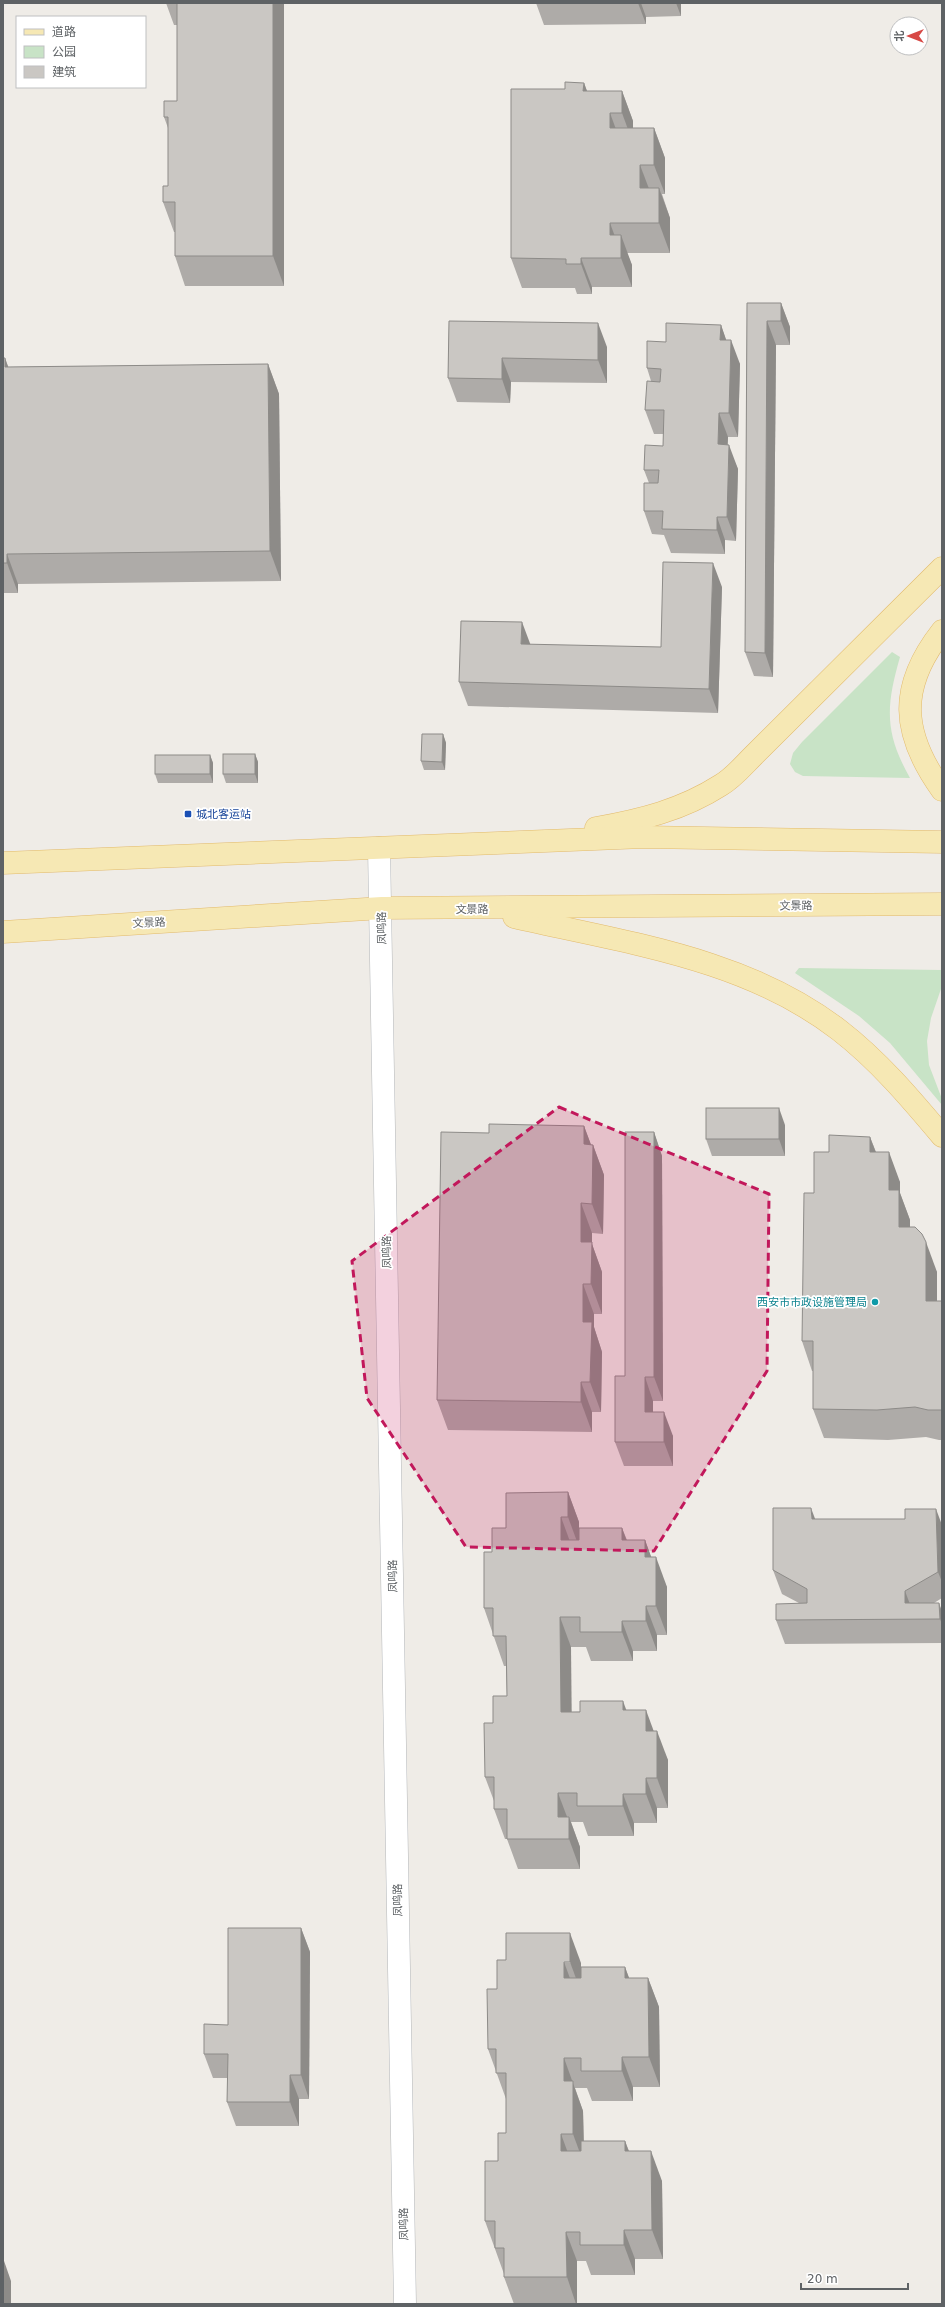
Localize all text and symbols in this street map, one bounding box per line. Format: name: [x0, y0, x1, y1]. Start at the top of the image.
legend: [16, 16, 146, 88]
north arrow: [889, 16, 929, 56]
text: 道路: [52, 25, 76, 39]
text: 北: [893, 31, 906, 42]
text: 公园: [52, 45, 76, 59]
text: 建筑: [52, 65, 76, 79]
place label: 城北客运站: [196, 808, 251, 821]
marker: 城北客运站: [183, 809, 193, 819]
street label: 文景路: [779, 899, 813, 913]
street label: 文景路: [456, 903, 489, 916]
street label: 凤鸣路: [375, 911, 389, 945]
street label: 文景路: [132, 916, 166, 930]
street label: 凤鸣路: [380, 1235, 394, 1269]
place label: 西安市市政设施管理局: [757, 1296, 867, 1309]
marker: 西安市市政设施管理局: [870, 1297, 880, 1307]
street label: 凤鸣路: [386, 1559, 400, 1593]
street label: 凤鸣路: [391, 1883, 405, 1917]
street label: 凤鸣路: [397, 2207, 411, 2241]
scale bar: [801, 2265, 908, 2291]
text: 20 m: [807, 2272, 838, 2286]

